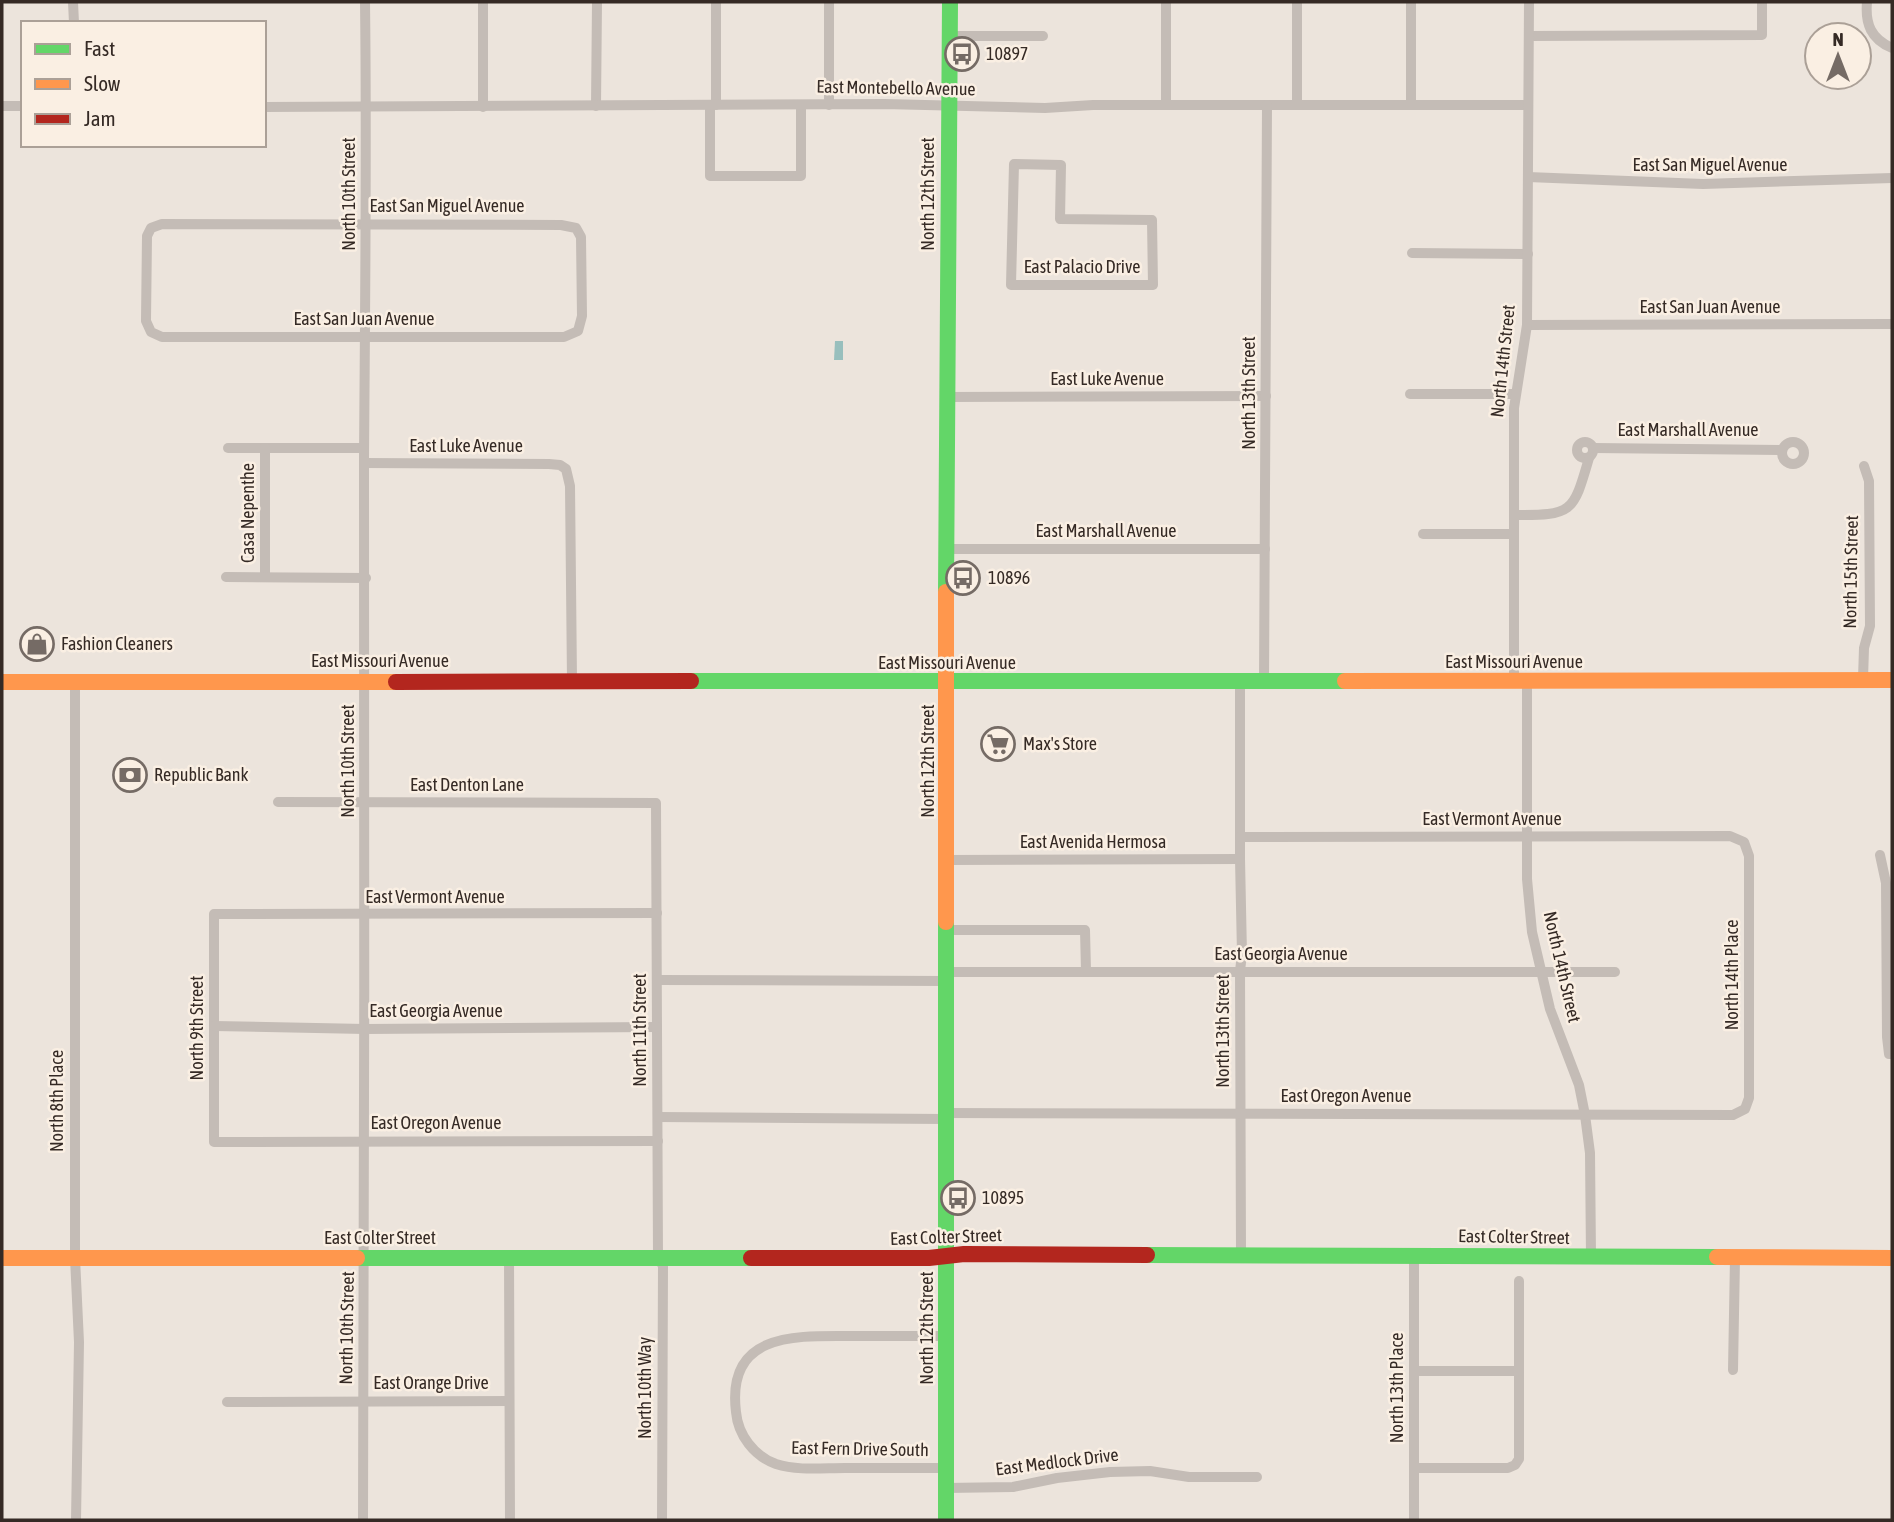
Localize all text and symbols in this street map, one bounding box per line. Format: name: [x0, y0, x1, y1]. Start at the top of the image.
legend: [21, 21, 266, 147]
north arrow: [1803, 21, 1873, 91]
text: N: [1832, 28, 1844, 50]
bus stop icon: 10897: [943, 35, 981, 73]
text: Fast: [84, 36, 115, 60]
place label: 10897: [986, 43, 1028, 64]
text: Slow: [84, 71, 121, 95]
street label: East Montebello Avenue: [816, 76, 976, 99]
text: Jam: [84, 106, 116, 130]
street label: North 10th Street: [338, 137, 359, 251]
street label: North 12th Street: [917, 137, 938, 251]
street label: East San Miguel Avenue: [1632, 154, 1788, 175]
street label: East San Miguel Avenue: [369, 195, 525, 216]
street label: East Palacio Drive: [1024, 256, 1140, 277]
street label: East San Juan Avenue: [1639, 296, 1781, 317]
street label: North 14th Street: [1486, 303, 1519, 418]
street label: East San Juan Avenue: [293, 308, 435, 329]
street label: North 13th Street: [1238, 336, 1259, 450]
street label: East Luke Avenue: [1050, 368, 1164, 389]
street label: East Marshall Avenue: [1617, 419, 1759, 440]
street label: East Luke Avenue: [409, 435, 523, 456]
street label: Casa Nepenthe: [237, 463, 258, 563]
street label: North 15th Street: [1839, 515, 1862, 629]
street label: East Marshall Avenue: [1035, 520, 1177, 541]
bus stop icon: 10896: [944, 559, 982, 597]
place label: 10896: [988, 567, 1030, 588]
shop icon: Fashion Cleaners: [18, 625, 56, 663]
place label: Fashion Cleaners: [61, 633, 173, 654]
street label: East Missouri Avenue: [311, 650, 449, 671]
street label: East Missouri Avenue: [1445, 651, 1583, 672]
street label: East Missouri Avenue: [878, 652, 1016, 673]
street label: North 10th Street: [337, 704, 358, 818]
street label: North 12th Street: [917, 704, 938, 818]
supermarket icon: Max's Store: [979, 725, 1017, 763]
place label: Max's Store: [1023, 733, 1097, 754]
bank icon: Republic Bank: [111, 756, 149, 794]
place label: Republic Bank: [154, 764, 249, 785]
street label: East Denton Lane: [410, 774, 524, 795]
street label: East Vermont Avenue: [1422, 808, 1562, 829]
street label: East Avenida Hermosa: [1020, 831, 1166, 852]
street label: East Vermont Avenue: [365, 886, 505, 907]
street label: North 14th Street: [1540, 909, 1585, 1024]
street label: North 14th Place: [1721, 920, 1742, 1030]
street label: East Georgia Avenue: [1214, 943, 1348, 964]
street label: North 11th Street: [629, 973, 650, 1087]
street label: North 13th Street: [1212, 974, 1233, 1088]
street label: North 9th Street: [186, 976, 207, 1080]
street label: East Georgia Avenue: [369, 1000, 503, 1021]
street label: North 8th Place: [46, 1050, 67, 1152]
street label: East Oregon Avenue: [1281, 1085, 1411, 1106]
street label: East Oregon Avenue: [371, 1112, 501, 1133]
bus stop icon: 10895: [939, 1179, 977, 1217]
place label: 10895: [982, 1187, 1024, 1208]
street label: East Colter Street: [890, 1224, 1002, 1249]
street label: East Colter Street: [1458, 1225, 1570, 1248]
street label: East Colter Street: [324, 1227, 436, 1248]
street label: North 10th Street: [335, 1271, 358, 1385]
street label: North 12th Street: [916, 1271, 937, 1385]
street label: North 13th Place: [1386, 1333, 1407, 1443]
street label: North 10th Way: [634, 1337, 655, 1439]
street label: East Orange Drive: [373, 1372, 489, 1393]
street label: East Fern Drive South: [791, 1437, 929, 1460]
street label: East Medlock Drive: [994, 1444, 1120, 1479]

